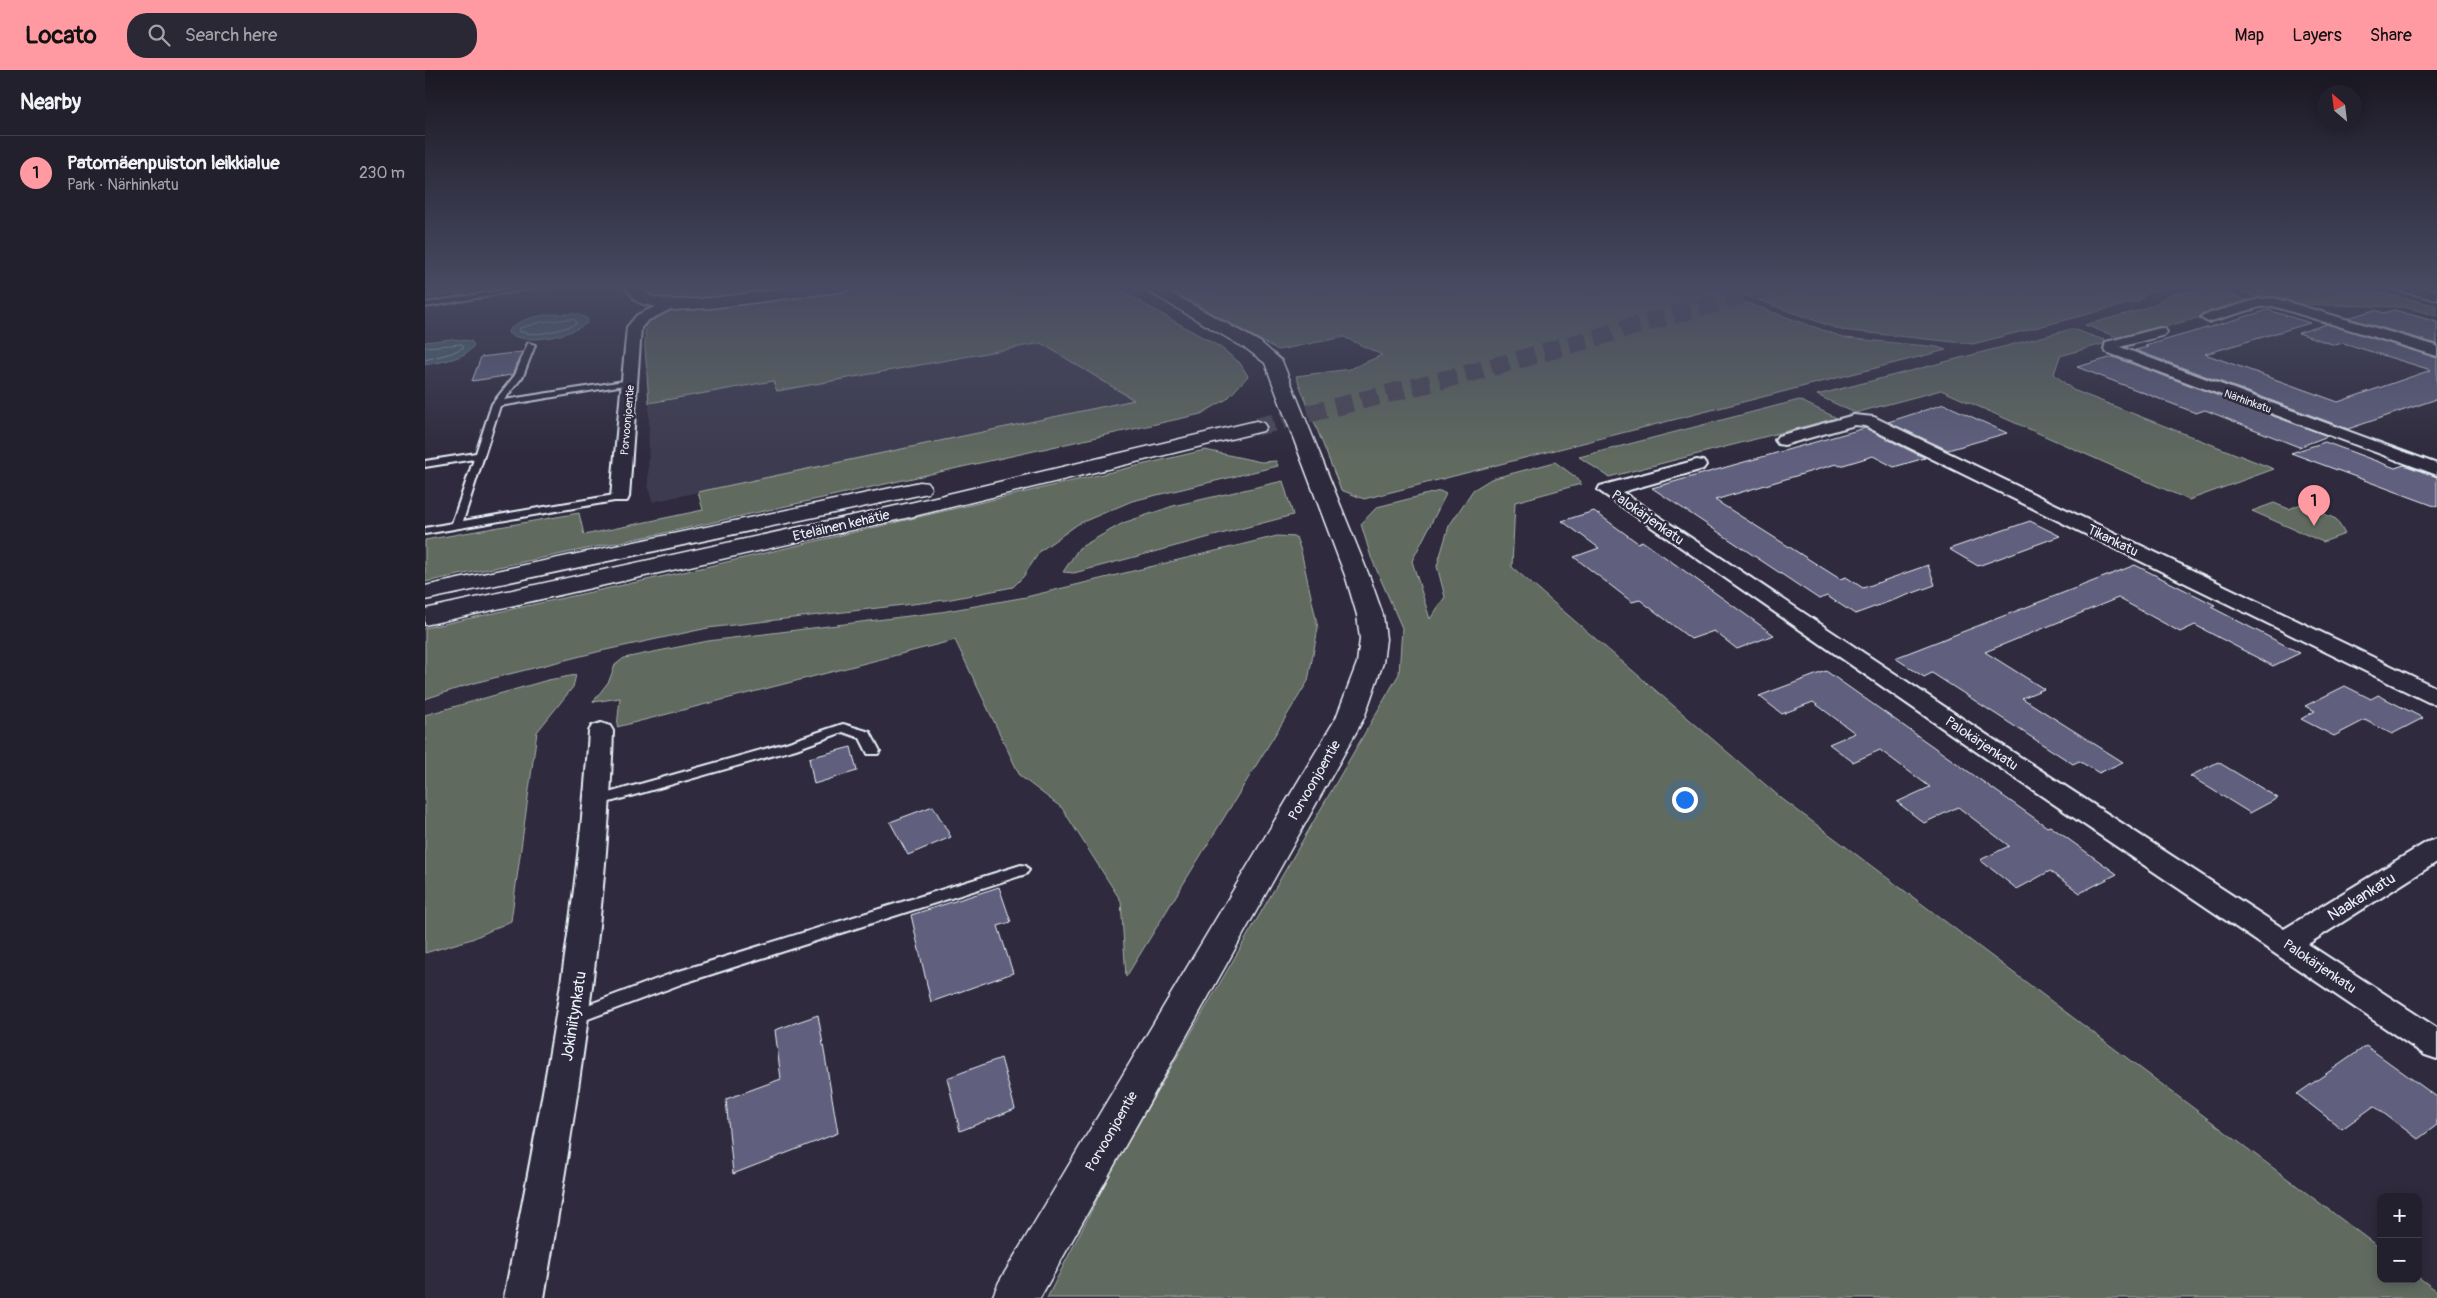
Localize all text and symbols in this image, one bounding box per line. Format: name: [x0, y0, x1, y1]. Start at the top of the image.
search box: [127, 13, 477, 58]
text: Locato: [25, 21, 97, 50]
icon: search: [145, 21, 173, 49]
text: Search here: [185, 23, 277, 47]
text: Map: [2235, 24, 2264, 47]
text: Layers: [2292, 24, 2342, 47]
text: Share: [2370, 24, 2412, 47]
north arrow: [2317, 85, 2362, 130]
text: Nearby: [20, 89, 81, 116]
text: Patomäenpuiston leikkialue: [67, 151, 280, 175]
text: 1: [33, 163, 39, 183]
text: 230 m: [359, 163, 405, 183]
text: Park · Närhinkatu: [67, 175, 179, 195]
street label: Porvoonjoentie: [618, 384, 637, 456]
street label: Närhinkatu: [2222, 387, 2273, 416]
pin: 1: [2298, 485, 2330, 526]
street label: Palokärjenkatu: [1608, 486, 1687, 549]
street label: Eteläinen kehätie: [791, 506, 891, 545]
street label: Tikankatu: [2084, 521, 2141, 560]
street label: Palokärjenkatu: [1942, 713, 2021, 774]
street label: Porvoonjoentie: [1285, 737, 1344, 823]
your location: [1672, 787, 1698, 813]
street label: Naakankatu: [2324, 868, 2399, 926]
street label: Palokärjenkatu: [2280, 936, 2359, 997]
street label: Jokiniitynkatu: [557, 970, 591, 1063]
street label: Porvoonjoentie: [1082, 1088, 1141, 1174]
map controls: [2377, 1193, 2422, 1283]
button: +: [2377, 1193, 2422, 1238]
button: −: [2377, 1238, 2422, 1283]

